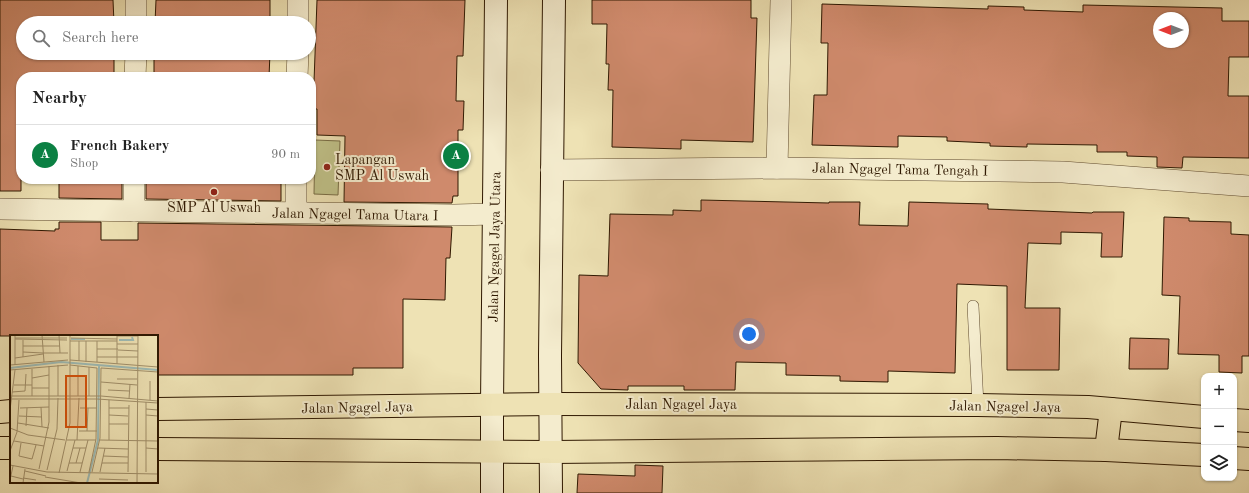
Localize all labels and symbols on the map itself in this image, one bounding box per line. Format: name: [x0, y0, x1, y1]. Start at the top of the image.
north arrow: [1153, 12, 1189, 48]
pin: A: [443, 141, 469, 171]
place label: Lapangan SMP Al Uswah: [335, 153, 430, 183]
street label: Jalan Ngagel Tama Tengah I: [812, 161, 988, 179]
marker: Lapangan SMP Al Uswah: [322, 162, 332, 172]
street label: Jalan Ngagel Jaya Utara: [487, 171, 503, 323]
marker: SMP Al Uswah: [209, 187, 219, 197]
place label: SMP Al Uswah: [167, 201, 261, 215]
street label: Jalan Ngagel Tama Utara I: [272, 207, 438, 223]
your location: [739, 324, 759, 344]
inset map: [10, 335, 158, 483]
street label: Jalan Ngagel Jaya: [625, 398, 737, 412]
street label: Jalan Ngagel Jaya: [949, 399, 1061, 415]
street label: Jalan Ngagel Jaya: [301, 400, 413, 416]

